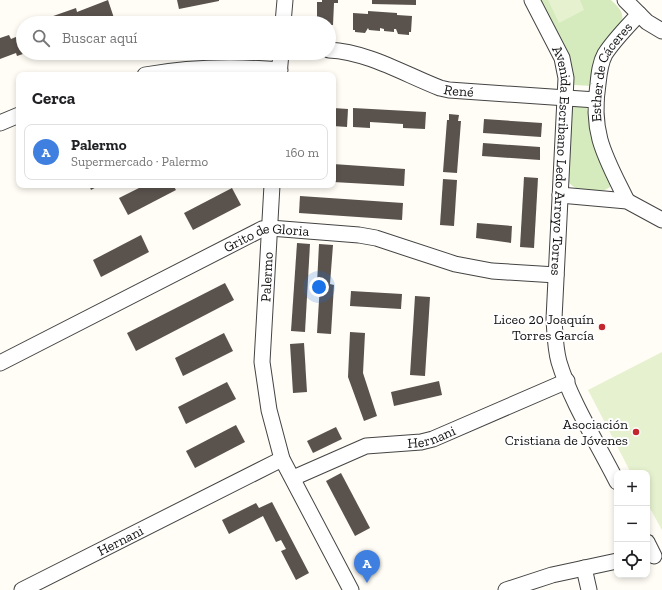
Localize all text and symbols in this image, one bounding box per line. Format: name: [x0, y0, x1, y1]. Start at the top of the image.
search box: [16, 16, 336, 60]
street label: Esther de Cáceres: [587, 18, 636, 123]
icon: search: [30, 27, 52, 49]
text: Buscar aquí: [62, 29, 138, 47]
street label: Avenida Escribano Ledo Arroyo Torres: [548, 43, 574, 276]
street label: René: [442, 81, 475, 100]
text: Cerca: [32, 88, 75, 108]
text: Palermo: [71, 136, 127, 154]
text: A: [42, 145, 50, 160]
text: 160 m: [285, 145, 319, 160]
text: Supermercado · Palermo: [71, 154, 208, 169]
street label: Grito de Gloria: [221, 219, 310, 256]
street label: Palermo: [257, 252, 277, 302]
your location: [309, 277, 329, 297]
place label: Liceo 20 Joaquín Torres García: [494, 311, 594, 344]
marker: Liceo 20 Joaquín Torres García: [597, 322, 607, 332]
place label: Asociación Cristiana de Jóvenes: [505, 416, 628, 449]
street label: Hernani: [407, 422, 458, 451]
marker: Asociación Cristiana de Jóvenes: [631, 427, 641, 437]
map controls: [614, 470, 650, 578]
button: +: [614, 470, 650, 506]
button: −: [614, 506, 650, 542]
street label: Hernani: [94, 522, 146, 559]
button: locate: [614, 542, 650, 578]
pin: A: [354, 550, 380, 583]

